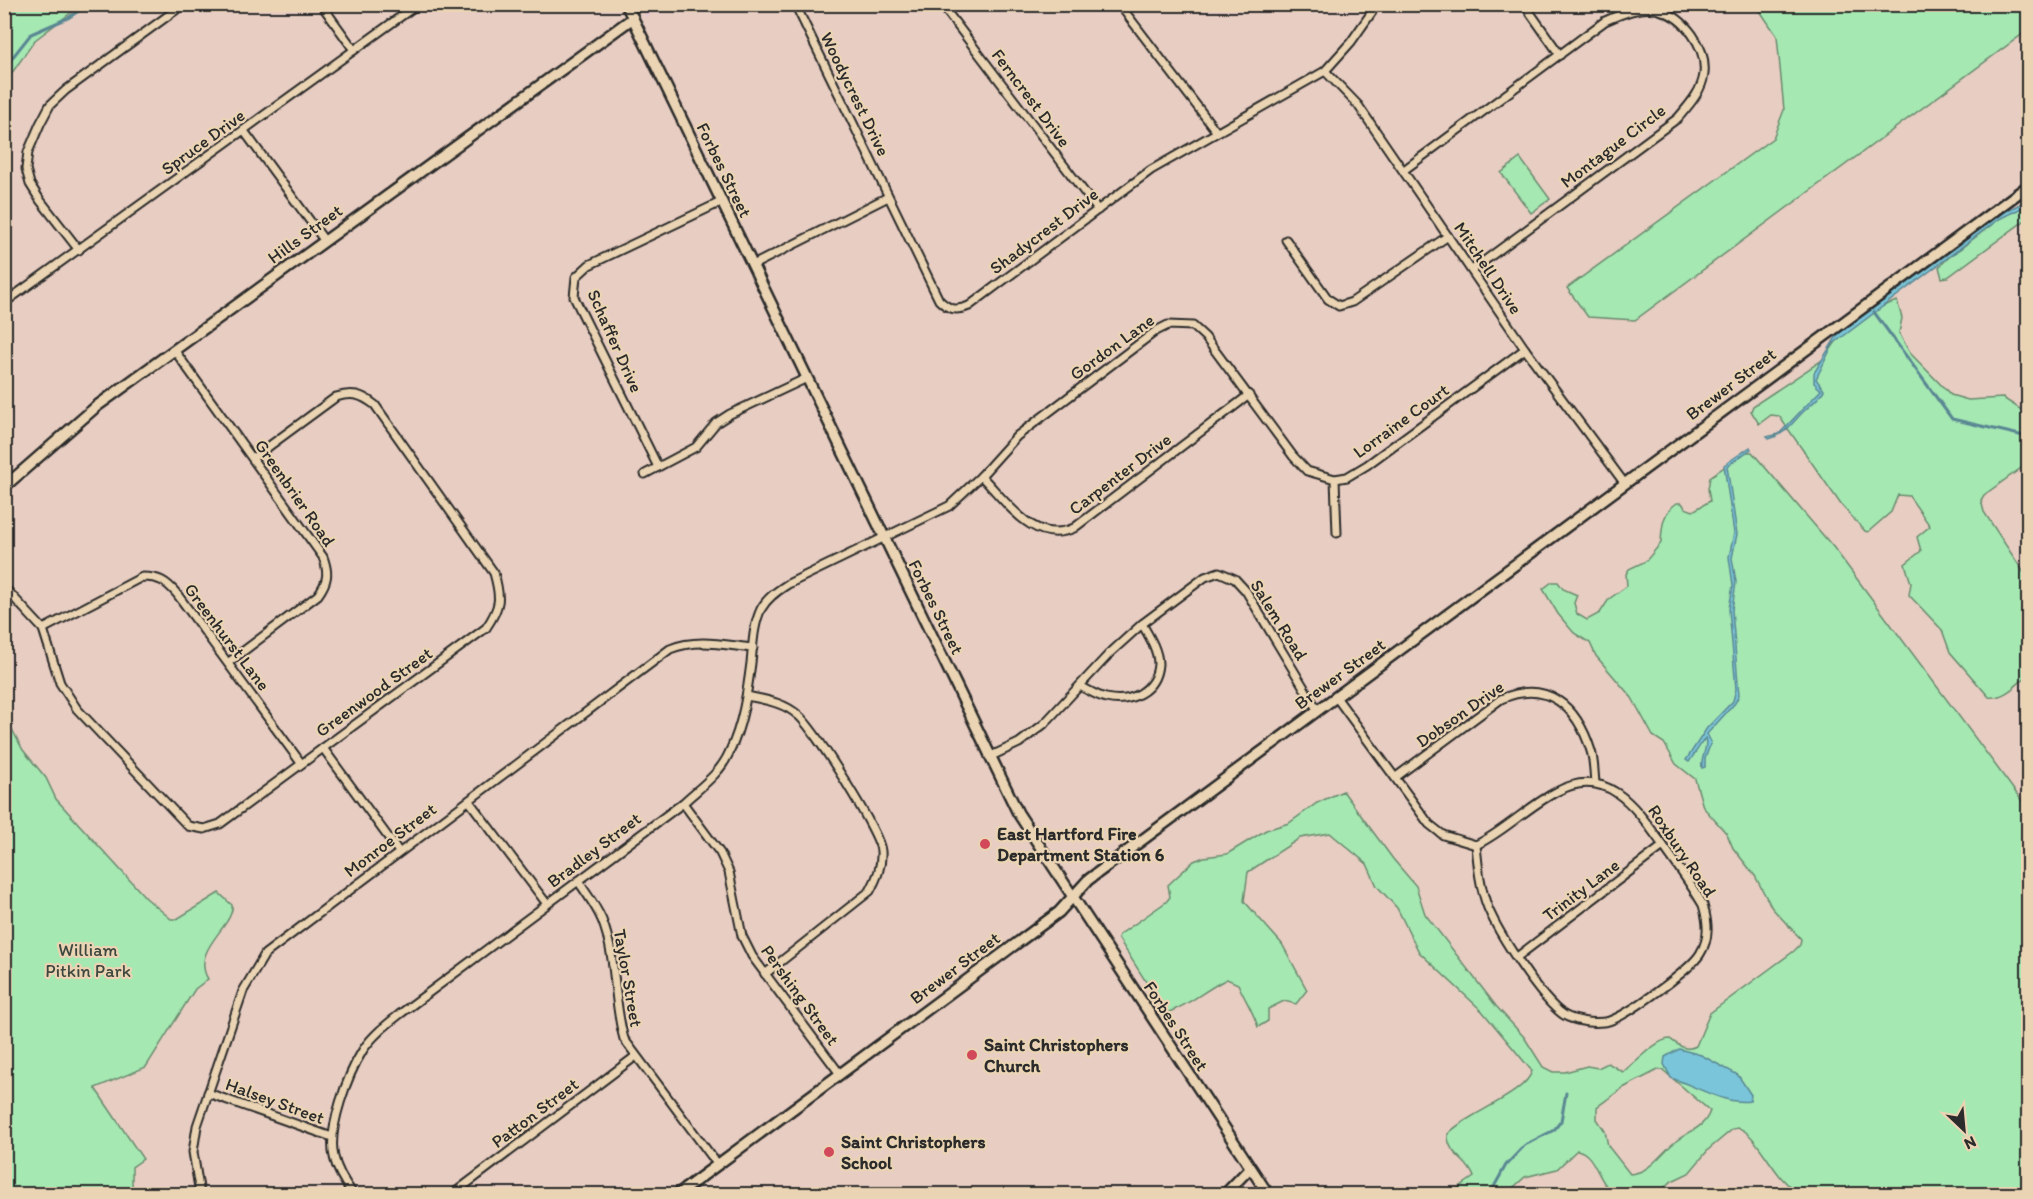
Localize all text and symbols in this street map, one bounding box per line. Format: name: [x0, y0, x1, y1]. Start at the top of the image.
street label: Woodycrest Drive: [815, 28, 895, 160]
street label: Ferncrest Drive: [987, 44, 1075, 152]
street label: Montague Circle: [1556, 99, 1670, 193]
street label: Spruce Drive: [157, 104, 249, 180]
street label: Forbes Street: [692, 119, 757, 221]
street label: Shadycrest Drive: [985, 183, 1103, 279]
street label: Hills Street: [263, 199, 347, 268]
street label: Mitchell Drive: [1449, 218, 1527, 318]
street label: Schaffer Drive: [582, 286, 648, 396]
street label: Gordon Lane: [1065, 309, 1159, 385]
street label: Brewer Street: [1682, 343, 1781, 425]
street label: Lorraine Court: [1349, 379, 1453, 463]
street label: Carpenter Drive: [1064, 428, 1176, 520]
street label: Greenbrier Road: [250, 435, 340, 551]
street label: Forbes Street: [904, 556, 969, 658]
street label: Salem Road: [1246, 576, 1313, 665]
street label: Greenhurst Lane: [179, 579, 275, 695]
street label: Brewer Street: [1290, 634, 1390, 714]
street label: Greenwood Street: [311, 642, 437, 742]
street label: Dobson Drive: [1412, 676, 1508, 752]
street label: Monroe Street: [339, 798, 441, 882]
street label: Roxbury Road: [1643, 801, 1721, 902]
street label: Bradley Street: [543, 807, 646, 892]
place label: East Hartford Fire Department Station 6: [997, 823, 1165, 866]
marker: East Hartford Fire Department Station 6: [978, 837, 992, 851]
street label: Trinity Lane: [1538, 854, 1624, 926]
street label: Taylor Street: [609, 927, 647, 1029]
street label: Brewer Street: [906, 927, 1005, 1009]
park label: William Pitkin Park: [45, 939, 131, 982]
street label: Pershing Street: [756, 940, 844, 1050]
street label: Forbes Street: [1139, 977, 1213, 1075]
place label: Saint Christophers Church: [984, 1034, 1128, 1077]
marker: Saint Christophers Church: [965, 1048, 979, 1062]
street label: Halsey Street: [222, 1073, 328, 1129]
street label: Patton Street: [487, 1073, 583, 1153]
north arrow: [1934, 1100, 1994, 1160]
place label: Saint Christophers School: [841, 1131, 985, 1174]
text: N: [1961, 1132, 1979, 1154]
marker: Saint Christophers School: [822, 1145, 836, 1159]

